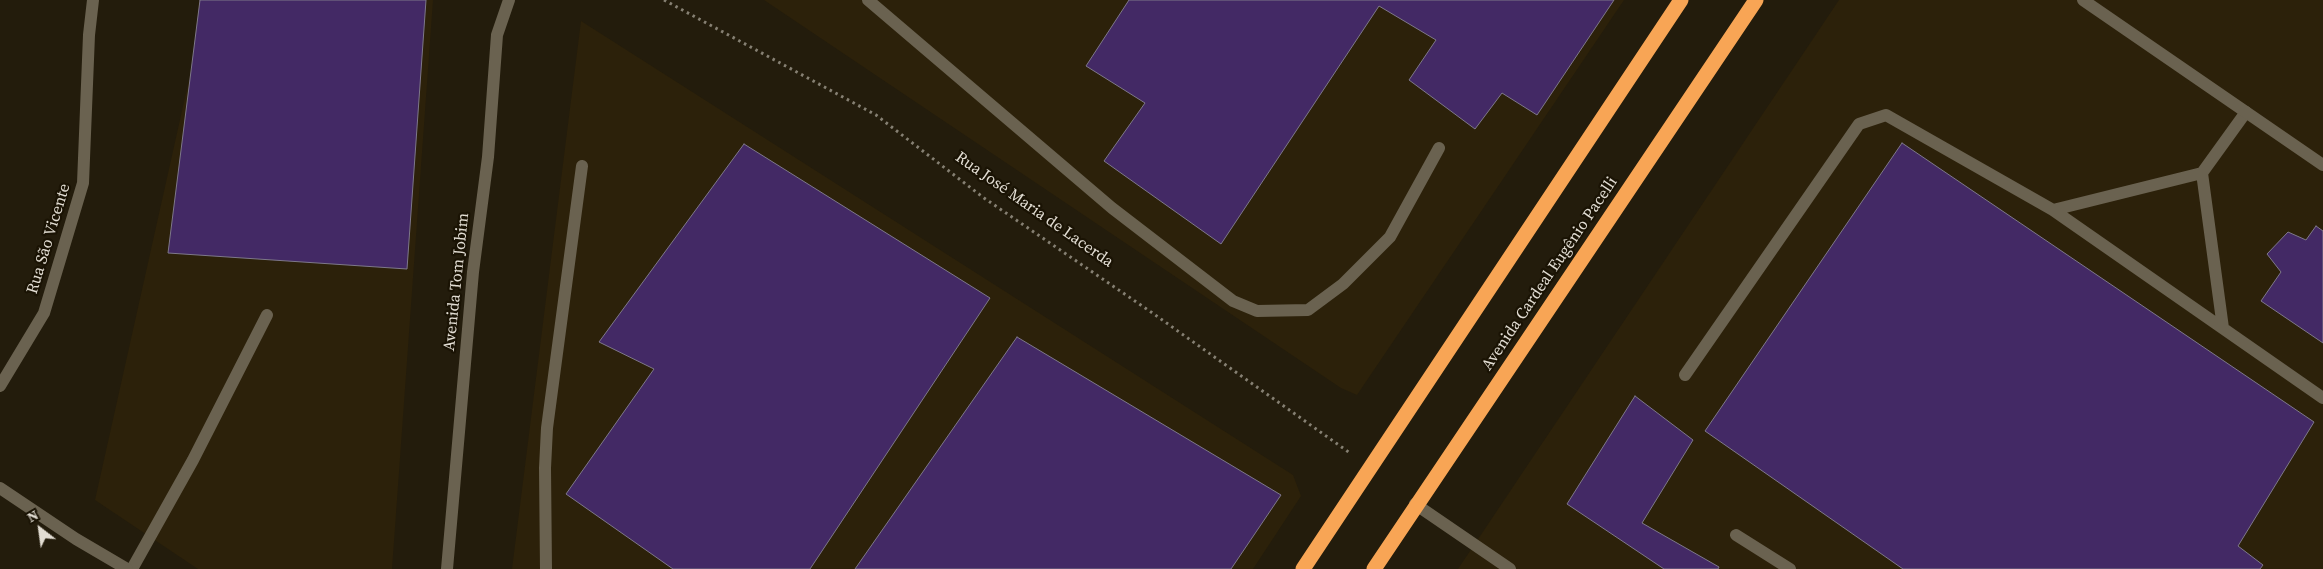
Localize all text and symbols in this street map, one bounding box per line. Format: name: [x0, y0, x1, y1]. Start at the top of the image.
street label: Rua José Maria de Lacerda: [951, 148, 1117, 272]
street label: Avenida Cardeal Eugênio Pacelli: [1478, 174, 1622, 374]
street label: Rua São Vicente: [23, 182, 75, 296]
street label: Avenida Tom Jobim: [440, 212, 474, 352]
north arrow: [15, 504, 65, 554]
text: N: [23, 505, 42, 527]

